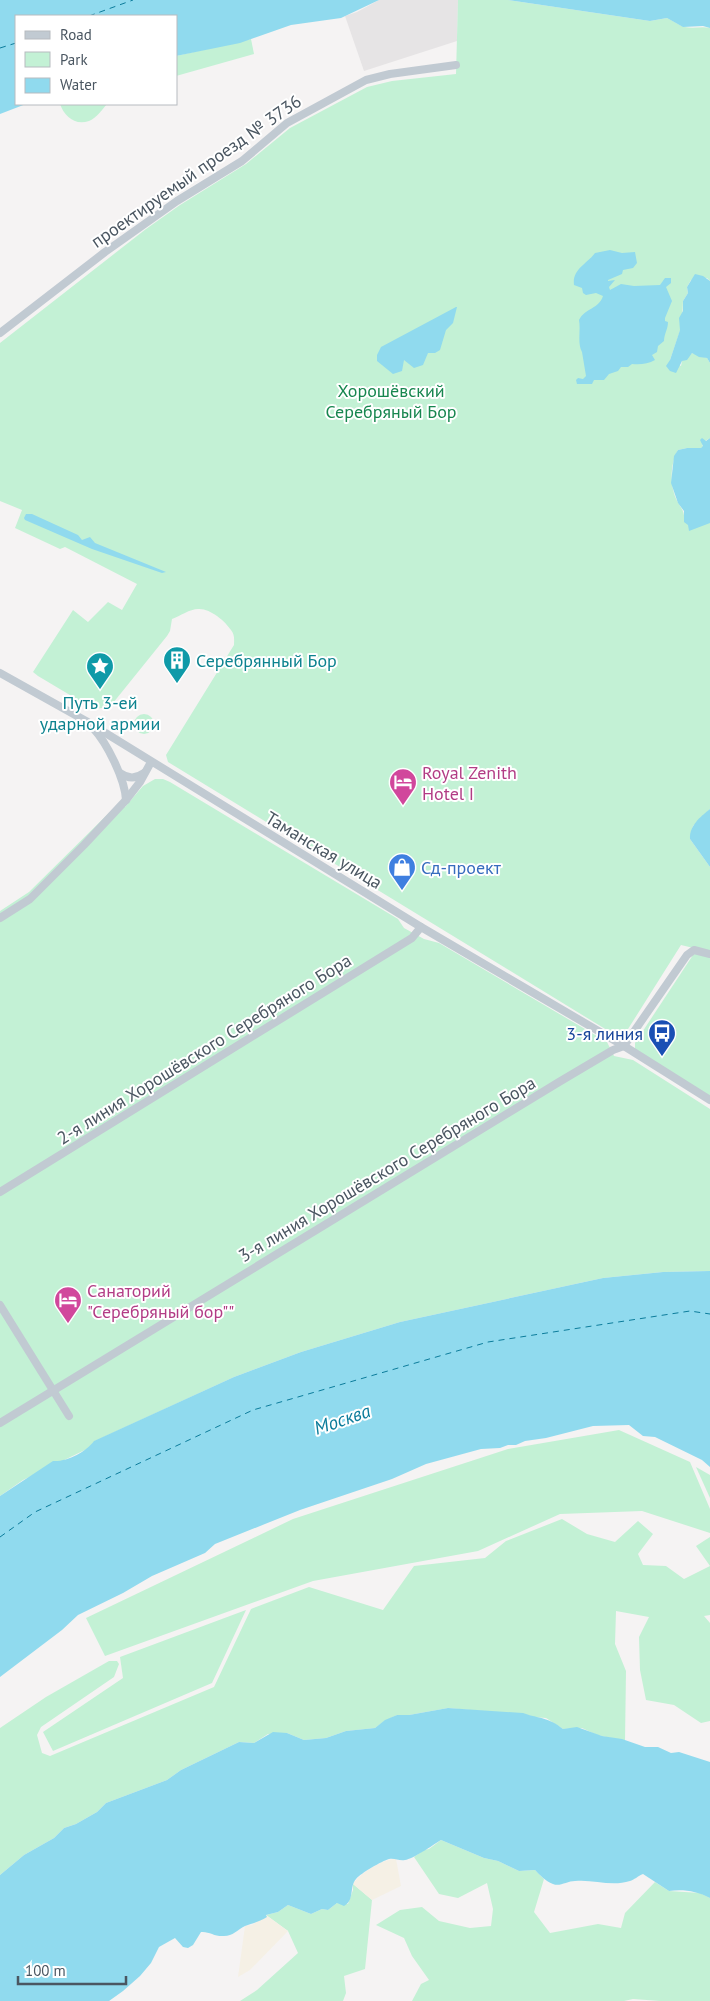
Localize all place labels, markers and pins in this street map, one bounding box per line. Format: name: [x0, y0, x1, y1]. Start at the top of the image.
building icon: Серебрянный Бор: [162, 645, 192, 684]
place label: Серебрянный Бор: [196, 649, 337, 672]
place icon: Путь 3-ей ударной армии: [85, 651, 115, 690]
place label: Путь 3-ей ударной армии: [40, 691, 160, 735]
place label: Royal Zenith Hotel I: [422, 761, 517, 805]
hotel icon: Royal Zenith Hotel I: [388, 767, 418, 806]
shop icon: Сд-проект: [387, 852, 417, 891]
place label: Сд-проект: [421, 856, 502, 879]
bus stop icon: 3-я линия: [647, 1018, 677, 1057]
place label: 3-я линия: [566, 1022, 643, 1045]
place label: Санаторий "Серебряный бор"": [87, 1279, 234, 1323]
hotel icon: Санаторий "Серебряный бор"": [53, 1285, 83, 1324]

